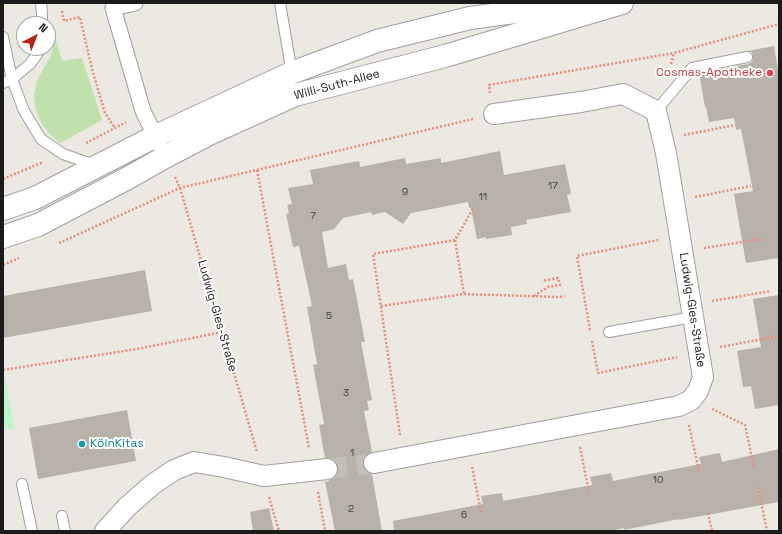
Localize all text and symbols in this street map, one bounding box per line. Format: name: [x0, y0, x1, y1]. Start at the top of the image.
north arrow: [16, 16, 56, 56]
text: N: [36, 20, 51, 35]
place label: Cosmas-Apotheke: [656, 66, 762, 80]
street label: Willi-Suth-Allee: [293, 67, 381, 103]
marker: Cosmas-Apotheke: [765, 68, 775, 78]
house number: 17: [548, 180, 558, 192]
house number: 9: [402, 186, 408, 198]
house number: 11: [479, 191, 487, 203]
house number: 7: [310, 210, 316, 222]
street label: Ludwig-Gies-Straße: [676, 252, 708, 368]
street label: Ludwig-Gies-Straße: [194, 258, 240, 374]
house number: 5: [326, 310, 332, 322]
house number: 3: [343, 387, 349, 399]
place label: KölnKitas: [90, 437, 144, 451]
marker: KölnKitas: [77, 439, 87, 449]
house number: 1: [350, 447, 354, 459]
house number: 10: [653, 474, 663, 486]
house number: 2: [348, 503, 354, 515]
house number: 6: [461, 509, 467, 521]

